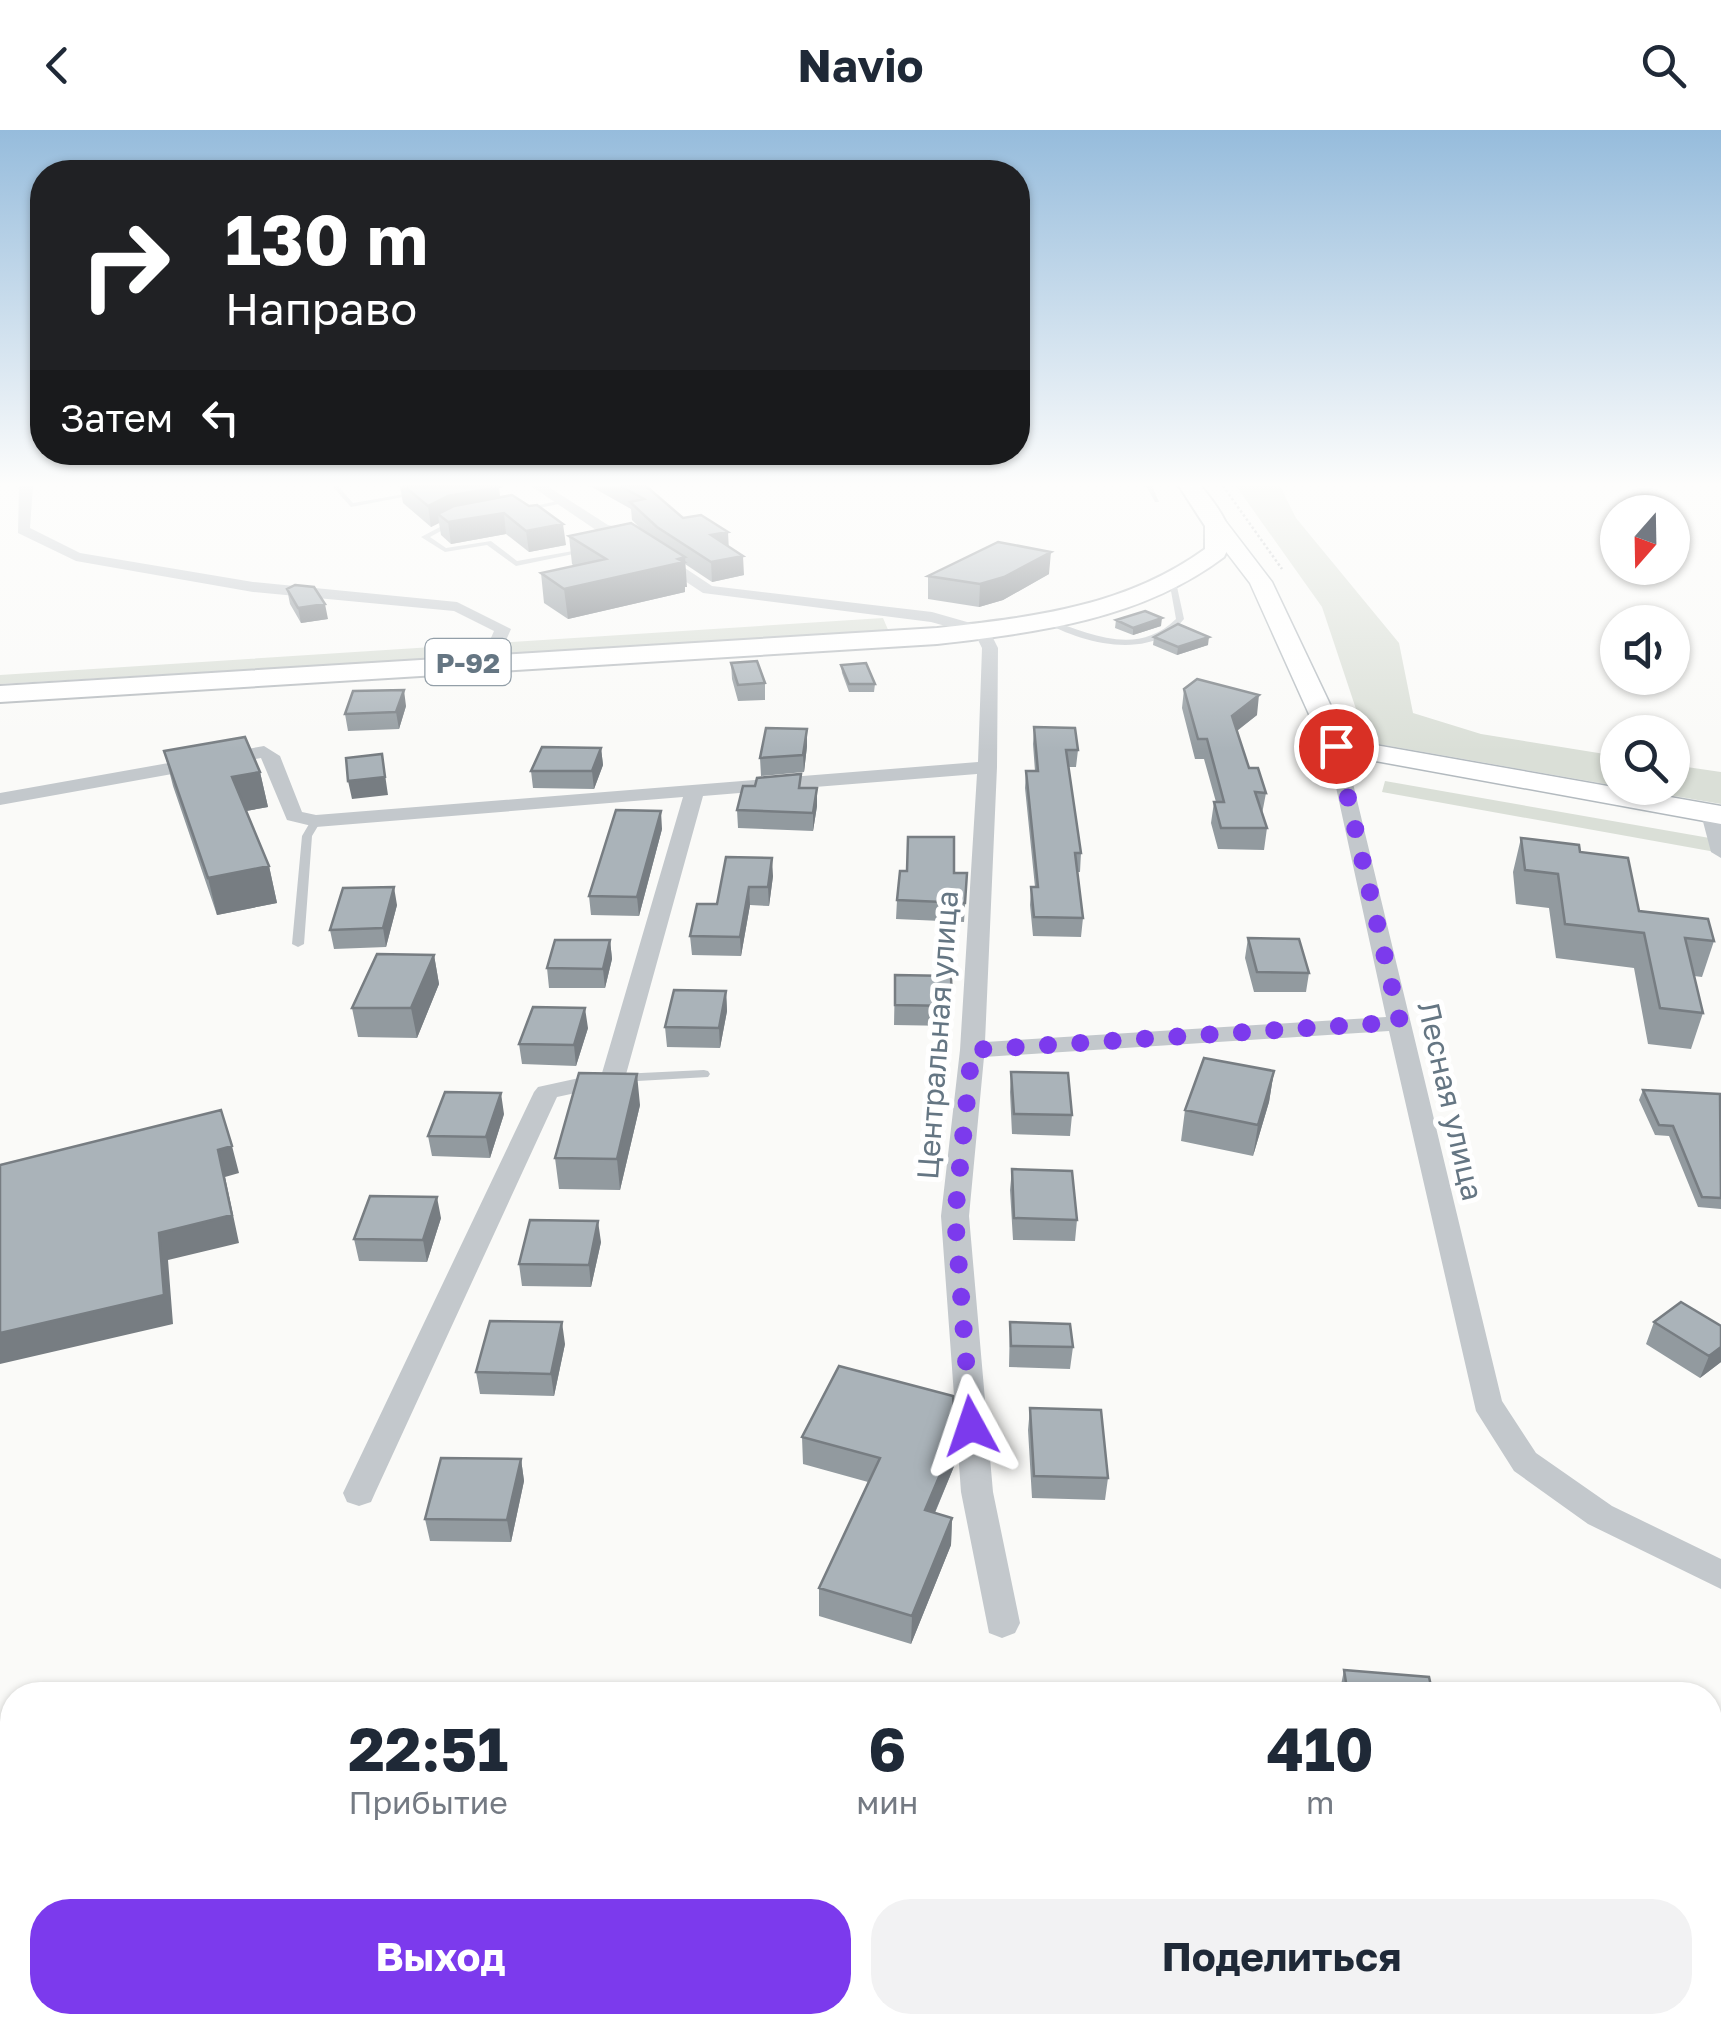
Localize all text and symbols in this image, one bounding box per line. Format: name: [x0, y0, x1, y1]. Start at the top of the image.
icon: back: [30, 38, 85, 93]
text: Navio: [798, 38, 923, 92]
icon: search: [1636, 38, 1691, 93]
text: 130 m: [225, 196, 428, 280]
icon: right: [60, 200, 190, 330]
text: Направо: [225, 281, 417, 335]
icon: left: [193, 390, 248, 445]
text: Затем: [60, 395, 173, 440]
north arrow: [1600, 495, 1690, 585]
map controls: [1600, 495, 1690, 805]
button: sound: [1600, 605, 1690, 695]
road number: Р-92: [426, 639, 510, 685]
pin: [1294, 704, 1379, 789]
button: search: [1600, 715, 1690, 805]
icon: arrive: [1309, 719, 1364, 774]
street label: Центральная улица: [909, 889, 965, 1181]
street label: Лесная улица: [1411, 998, 1491, 1204]
position arrow: [919, 1374, 1023, 1478]
text: 22:51: [348, 1712, 508, 1784]
text: 6: [868, 1712, 906, 1784]
text: 410: [1266, 1712, 1374, 1784]
text: Прибытие: [348, 1783, 508, 1821]
text: мин: [856, 1783, 918, 1821]
text: m: [1306, 1783, 1334, 1821]
button: Выход: [30, 1899, 851, 2014]
button: Поделиться: [871, 1899, 1692, 2014]

